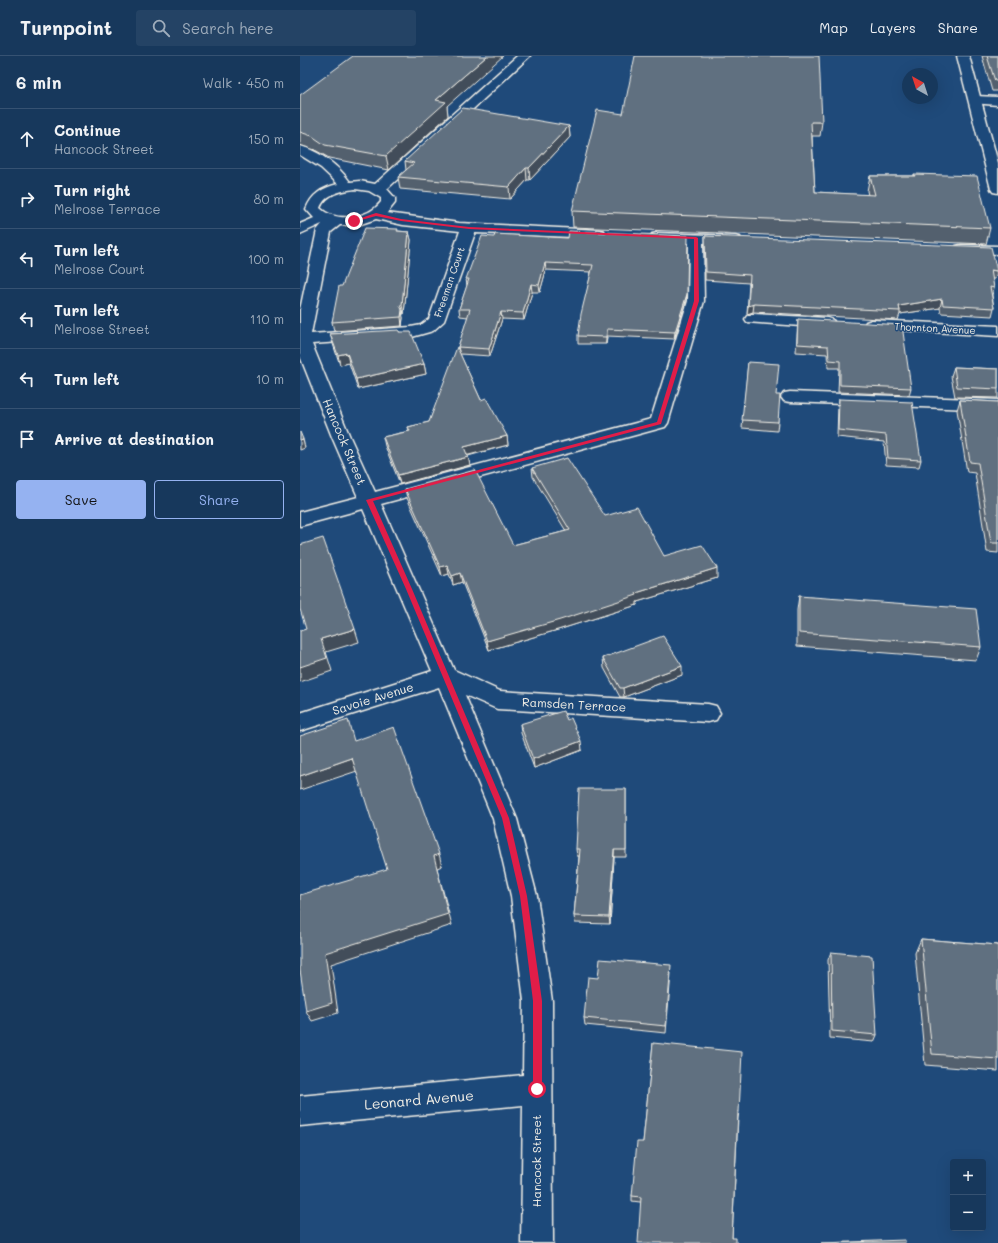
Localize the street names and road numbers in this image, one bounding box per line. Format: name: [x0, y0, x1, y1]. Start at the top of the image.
street label: Freeman Court: [430, 245, 468, 319]
street label: Thornton Avenue: [894, 319, 976, 337]
street label: Hancock Street: [320, 396, 370, 487]
street label: Savoie Avenue: [330, 678, 415, 718]
street label: Ramsden Terrace: [522, 693, 627, 715]
street label: Leonard Avenue: [364, 1085, 474, 1114]
street label: Hancock Street: [528, 1115, 544, 1207]

